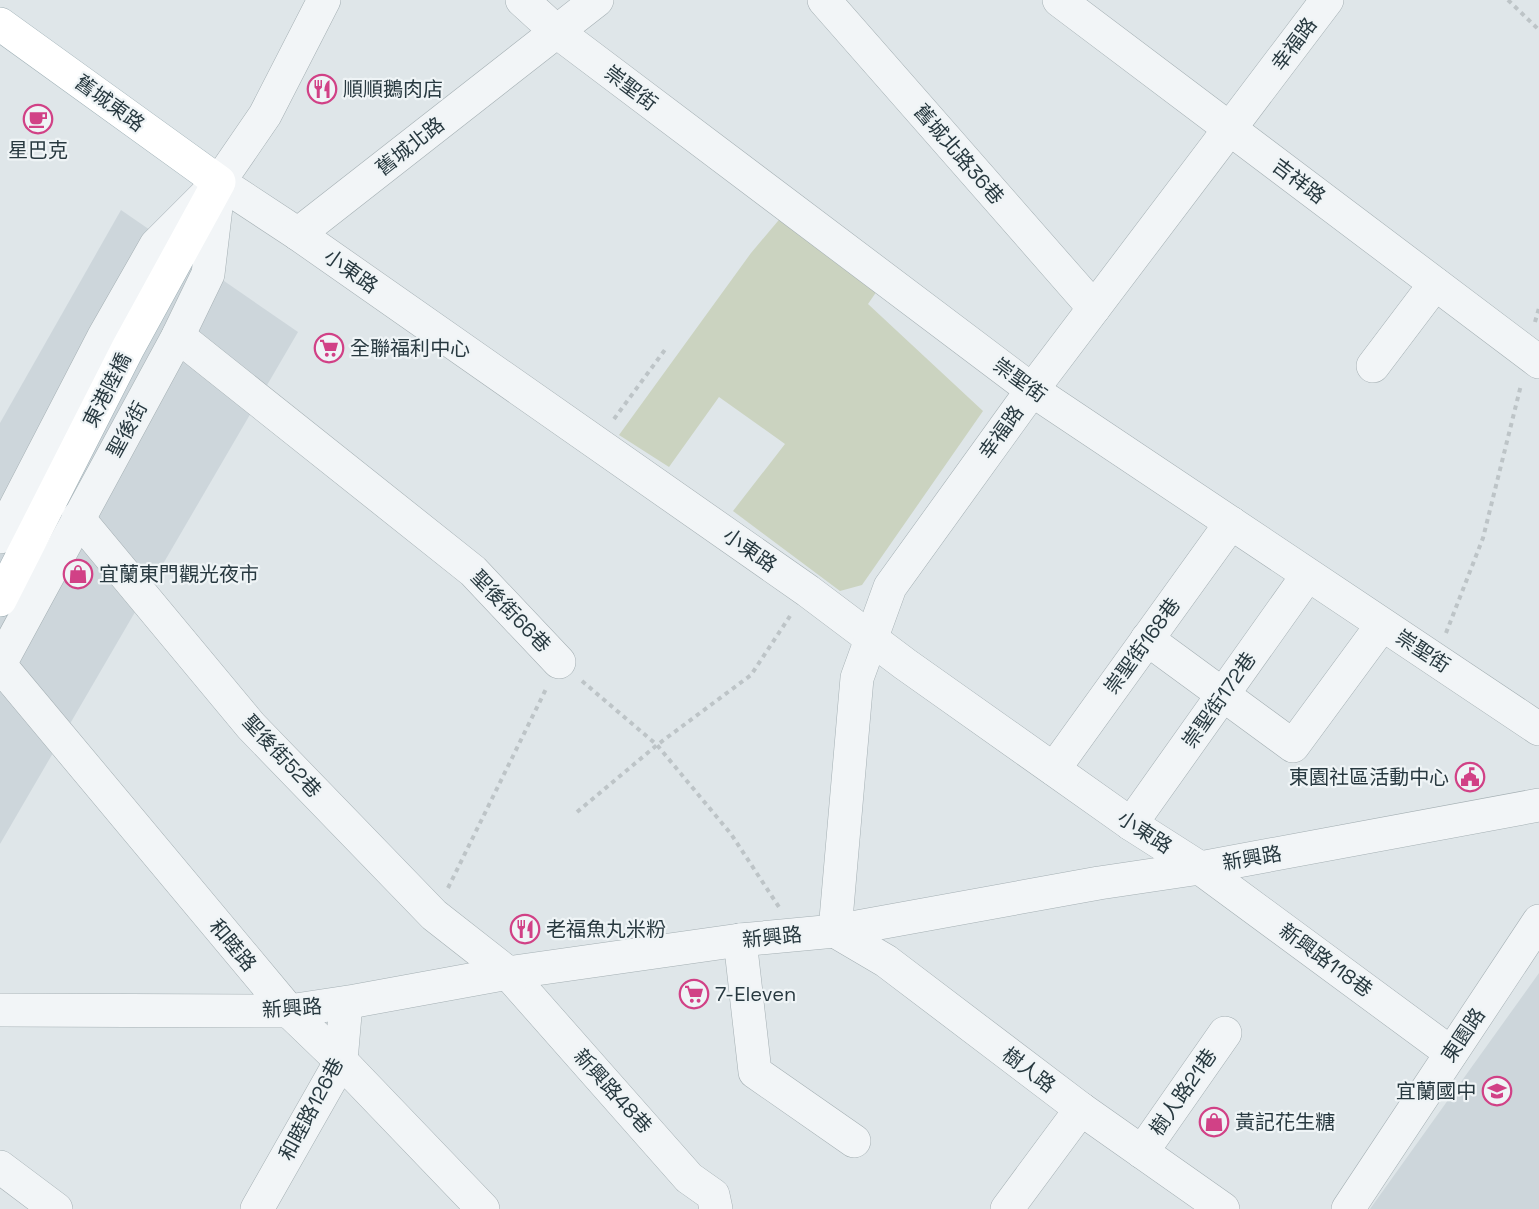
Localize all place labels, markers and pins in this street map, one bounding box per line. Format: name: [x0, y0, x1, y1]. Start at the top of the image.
restaurant icon: 順順鵝肉店: [306, 73, 338, 105]
place label: 順順鵝肉店: [343, 76, 443, 102]
cafe icon: 星巴克: [22, 103, 54, 135]
place label: 星巴克: [8, 137, 68, 163]
supermarket icon: 全聯福利中心: [313, 332, 345, 364]
place label: 全聯福利中心: [350, 335, 470, 361]
shop icon: 宜蘭東門觀光夜市: [62, 558, 94, 590]
place label: 宜蘭東門觀光夜市: [99, 561, 259, 587]
public building icon: 東園社區活動中心: [1454, 761, 1486, 793]
place label: 東園社區活動中心: [1289, 764, 1449, 790]
restaurant icon: 老福魚丸米粉: [509, 913, 541, 945]
place label: 老福魚丸米粉: [546, 916, 666, 942]
supermarket icon: 7-Eleven: [678, 978, 710, 1010]
place label: 7-Eleven: [715, 981, 796, 1007]
school or university icon: 宜蘭國中: [1481, 1075, 1513, 1107]
place label: 宜蘭國中: [1396, 1078, 1476, 1104]
shop icon: 黃記花生糖: [1198, 1106, 1230, 1138]
place label: 黃記花生糖: [1235, 1109, 1335, 1135]

